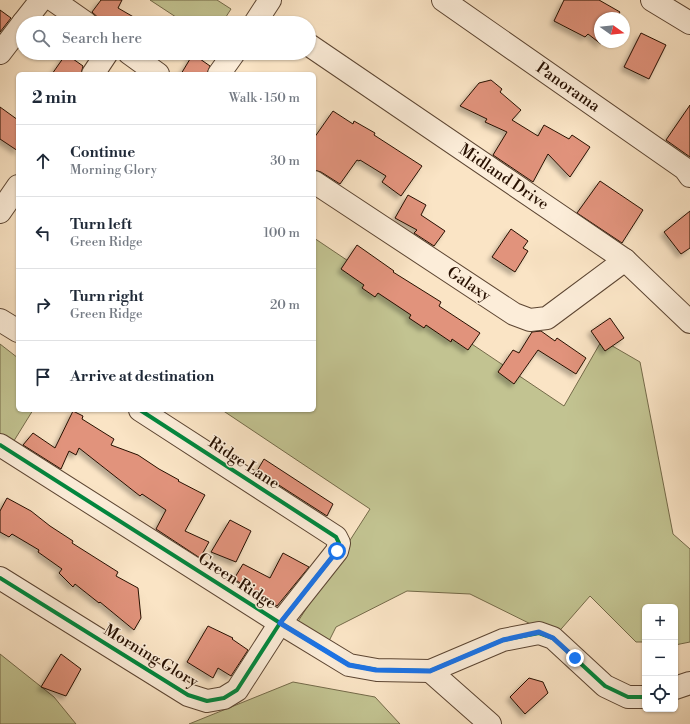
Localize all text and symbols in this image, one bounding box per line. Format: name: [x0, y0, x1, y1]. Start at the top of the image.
north arrow: [594, 12, 630, 48]
search box: [16, 16, 316, 60]
icon: search: [30, 27, 52, 49]
text: Search here: [62, 29, 142, 48]
street label: Panorama: [532, 58, 605, 117]
text: 2 min: [32, 87, 77, 109]
text: Walk · 150 m: [229, 90, 300, 106]
street label: Midland Drive: [455, 140, 553, 214]
text: Continue: [70, 143, 135, 162]
icon: ahead: [32, 150, 54, 172]
text: 30 m: [270, 153, 300, 169]
text: Morning Glory: [70, 162, 157, 178]
text: Turn left: [70, 215, 132, 234]
icon: left: [32, 222, 54, 244]
text: 100 m: [264, 225, 300, 241]
text: Green Ridge: [70, 234, 142, 250]
street label: Galaxy: [443, 262, 495, 306]
text: Turn right: [70, 287, 144, 306]
icon: right: [32, 294, 54, 316]
text: 20 m: [270, 297, 300, 313]
text: Green Ridge: [70, 306, 142, 322]
icon: arrive: [32, 366, 54, 388]
text: Arrive at destination: [70, 367, 214, 386]
street label: Ridge Lane: [205, 433, 283, 493]
route start: [328, 542, 346, 560]
street label: Green Ridge: [194, 548, 280, 614]
map controls: [642, 604, 678, 712]
button: +: [642, 604, 678, 640]
street label: Morning Glory: [100, 620, 202, 692]
button: −: [642, 640, 678, 676]
route end: [566, 649, 584, 667]
button: locate: [642, 676, 678, 712]

